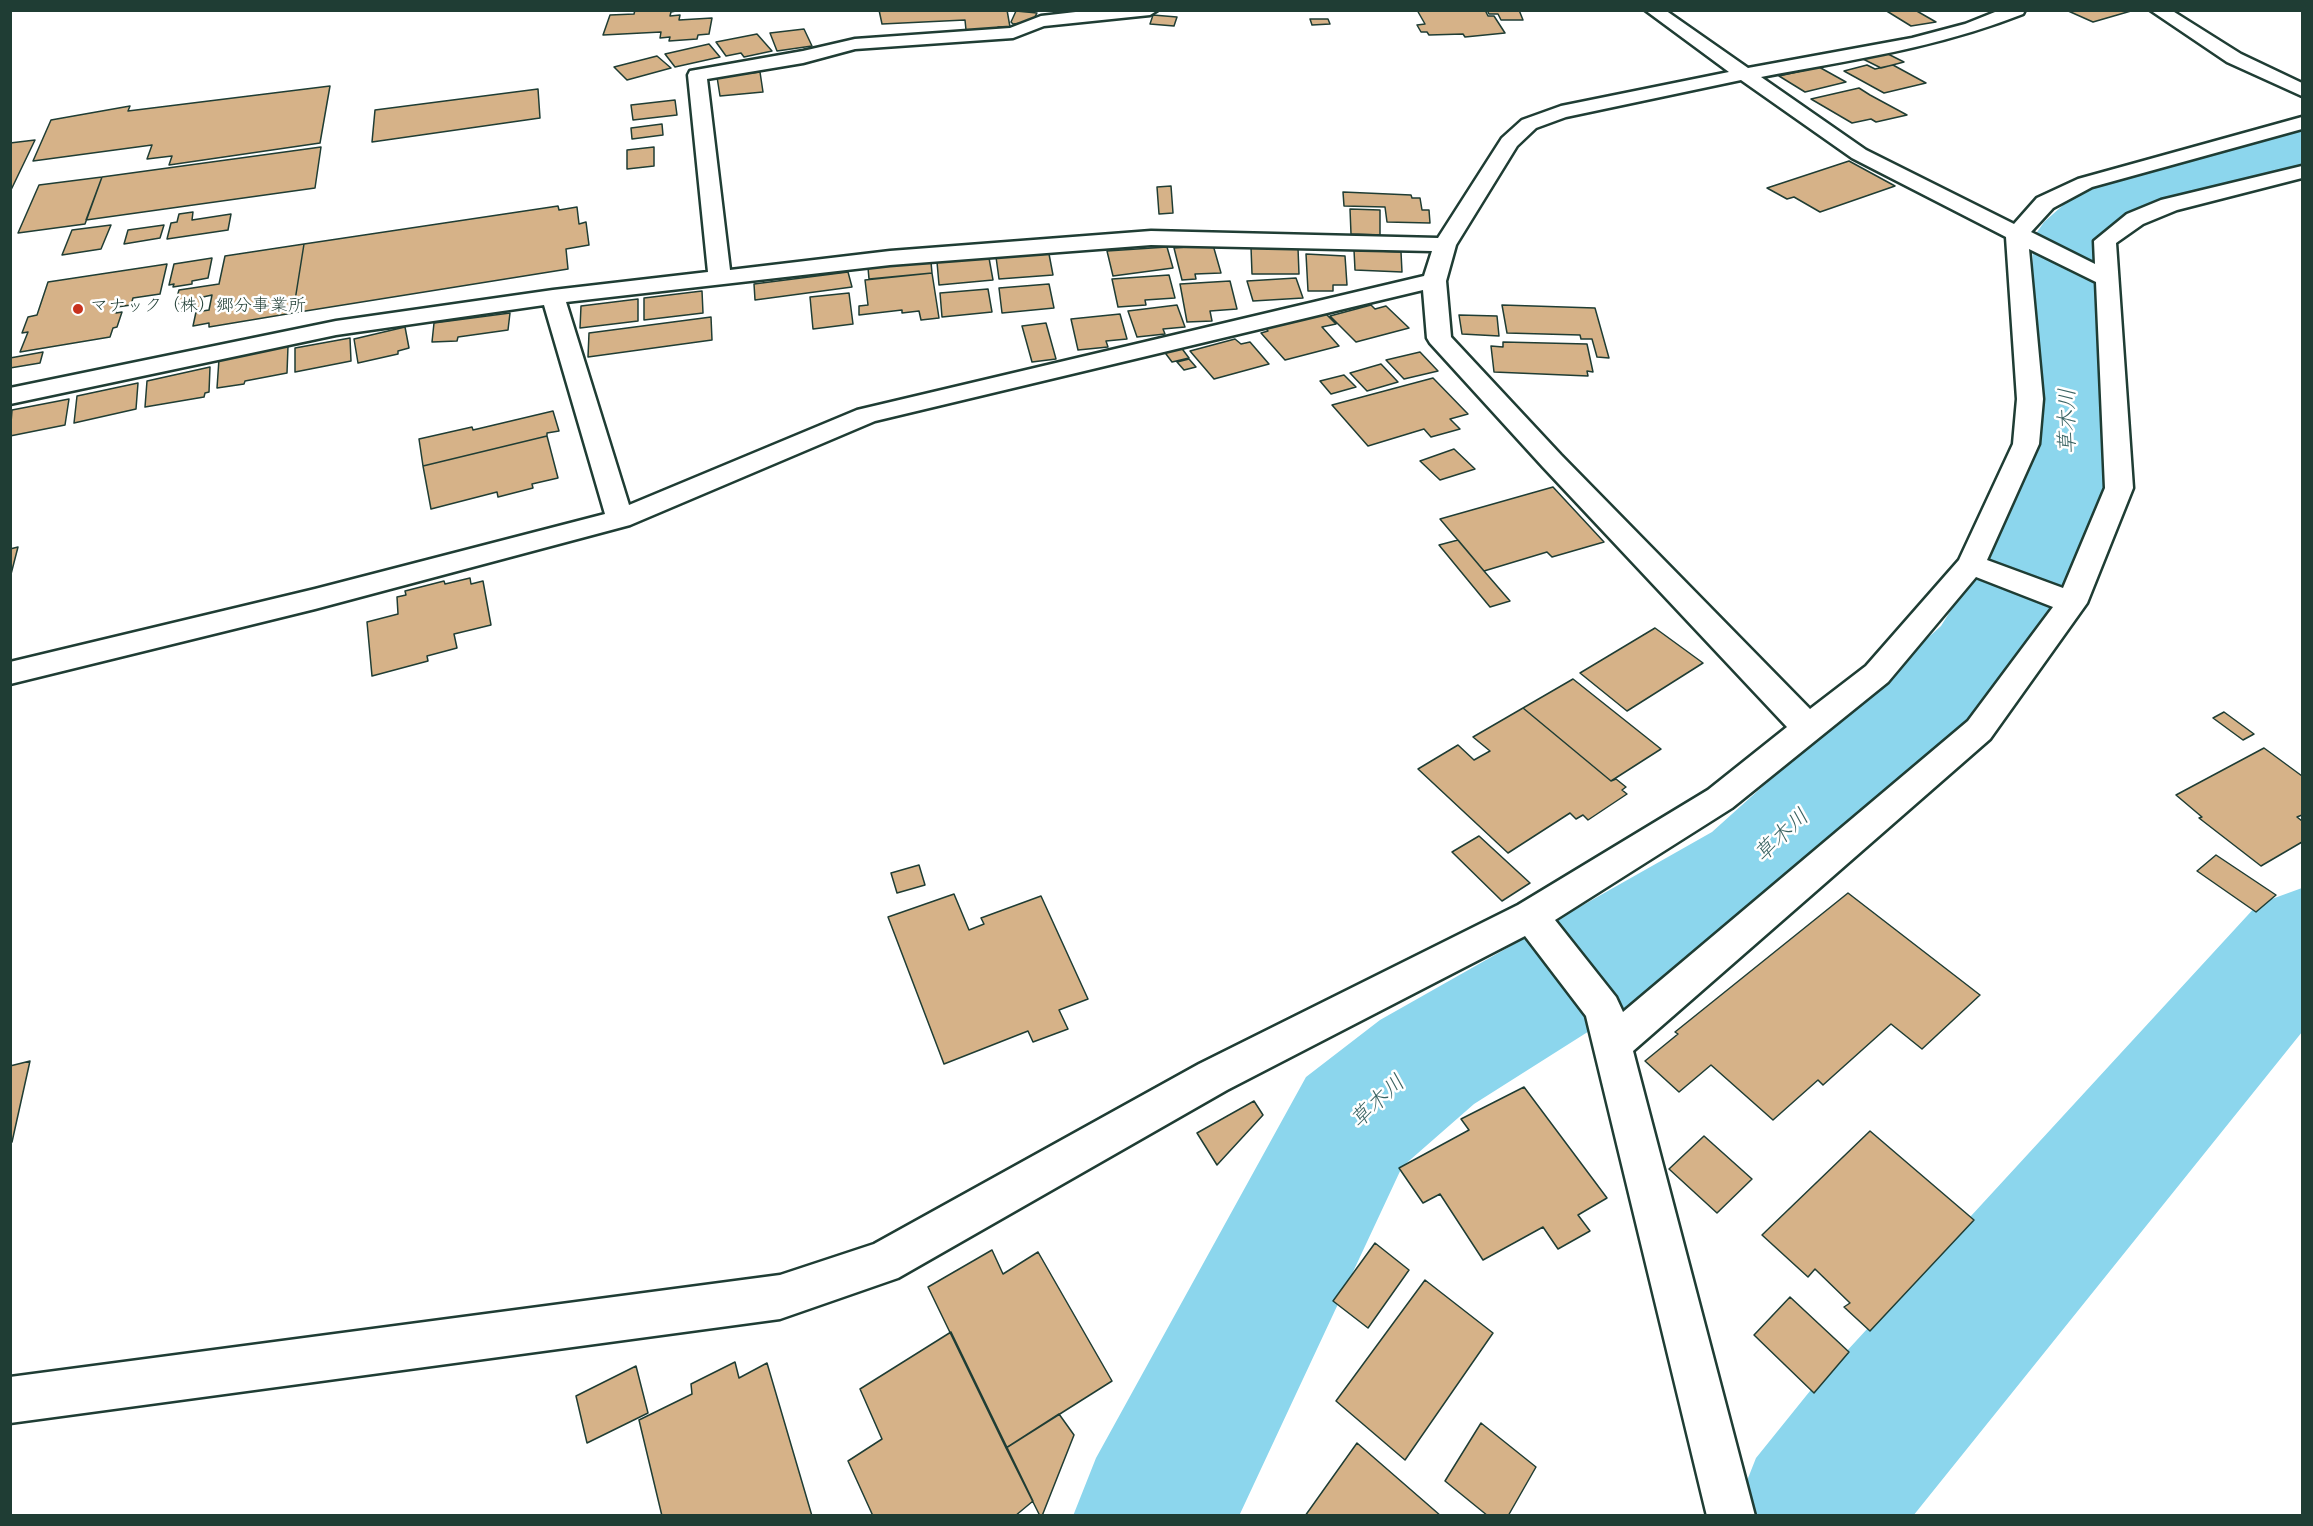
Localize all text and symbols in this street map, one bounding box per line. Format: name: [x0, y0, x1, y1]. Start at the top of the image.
place label: マナック（株）郷分事業所: [90, 298, 306, 320]
marker: マナック（株）郷分事業所: [71, 302, 85, 316]
water label: 草木川: [2058, 388, 2084, 454]
water label: 草木川: [1751, 806, 1817, 870]
water label: 草木川: [1347, 1072, 1413, 1136]

